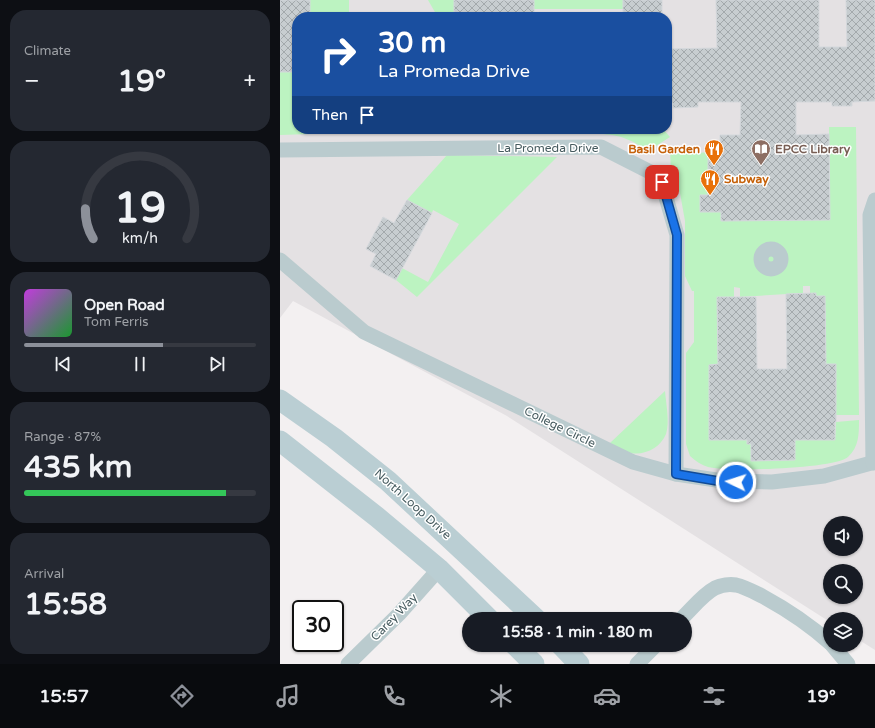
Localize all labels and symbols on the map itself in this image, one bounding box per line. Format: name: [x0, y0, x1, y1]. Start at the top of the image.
restaurant icon: Basil Garden: [703, 138, 725, 166]
library icon: EPCC Library: [750, 138, 772, 166]
street label: La Promeda Drive: [497, 141, 599, 155]
place label: Basil Garden: [628, 142, 700, 156]
place label: EPCC Library: [775, 142, 851, 157]
pin: [645, 165, 679, 199]
restaurant icon: Subway: [699, 168, 721, 196]
place label: Subway: [724, 172, 769, 187]
street label: College Circle: [522, 404, 598, 450]
position arrow: [715, 461, 757, 503]
street label: North Loop Drive: [372, 466, 454, 542]
street label: Carey Way: [368, 590, 420, 644]
speed limit sign: 30: [292, 600, 344, 652]

